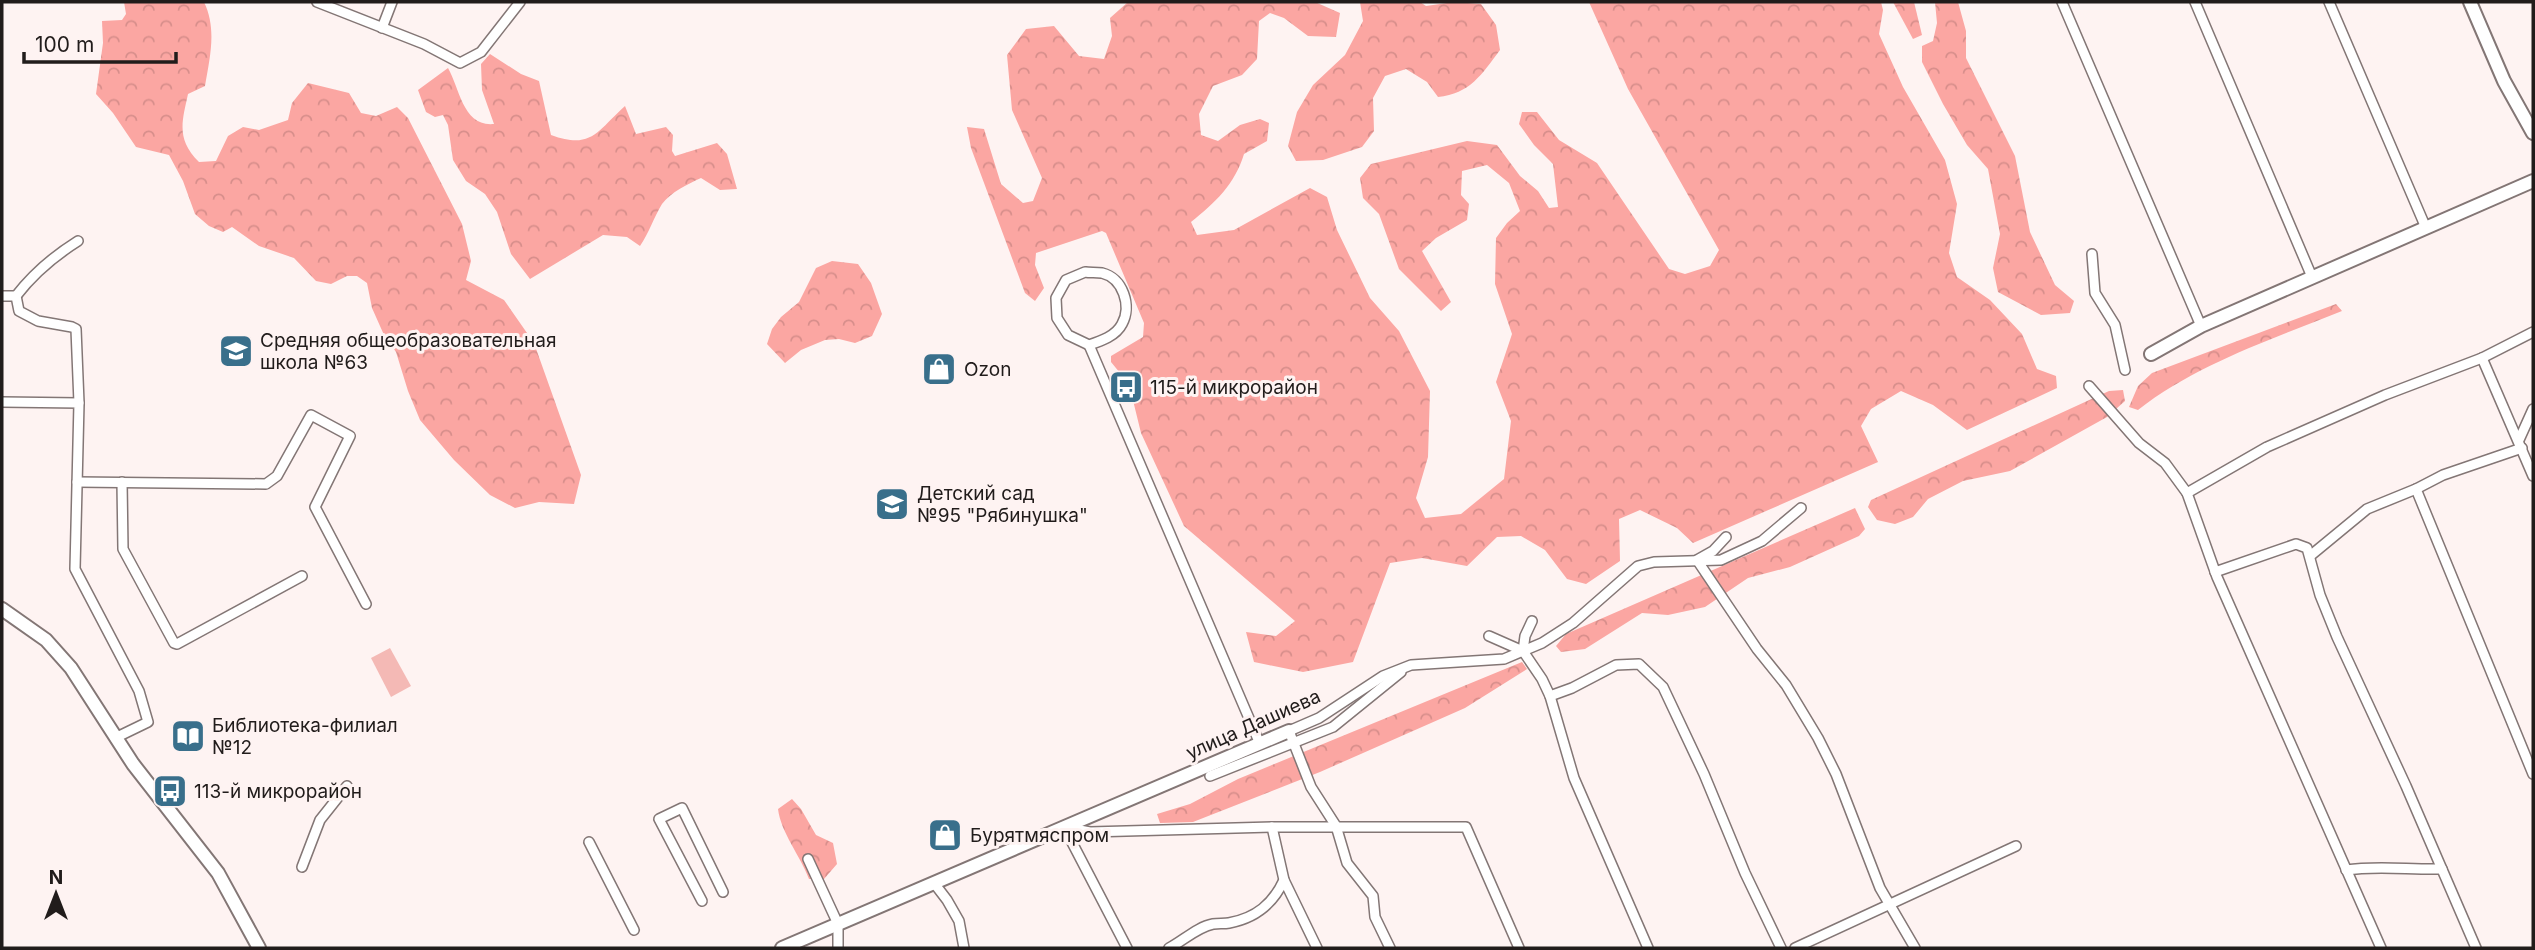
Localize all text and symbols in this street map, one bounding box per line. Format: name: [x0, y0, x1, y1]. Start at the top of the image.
scale bar: [24, 21, 177, 65]
text: 100 m: [35, 32, 94, 57]
place label: Средняя общеобразовательная школа №63: [260, 329, 557, 374]
school or university icon: Средняя общеобразовательная школа №63: [217, 332, 255, 370]
shop icon: Ozon: [920, 350, 958, 388]
place label: Ozon: [964, 358, 1011, 381]
bus stop icon: 115-й микрорайон: [1107, 368, 1145, 406]
place label: 115-й микрорайон: [1150, 376, 1318, 399]
place label: Детский сад №95 "Рябинушка": [917, 482, 1088, 527]
school or university icon: Детский сад №95 "Рябинушка": [873, 485, 911, 523]
street label: улица Дашиева: [1182, 684, 1324, 764]
place label: Библиотека-филиал №12: [212, 714, 398, 759]
library icon: Библиотека-филиал №12: [169, 717, 207, 755]
bus stop icon: 113-й микрорайон: [151, 772, 189, 810]
place label: 113-й микрорайон: [194, 780, 362, 803]
shop icon: Бурятмяспром: [926, 816, 964, 854]
place label: Бурятмяспром: [970, 824, 1109, 847]
north arrow: [21, 859, 91, 929]
text: N: [49, 866, 63, 889]

